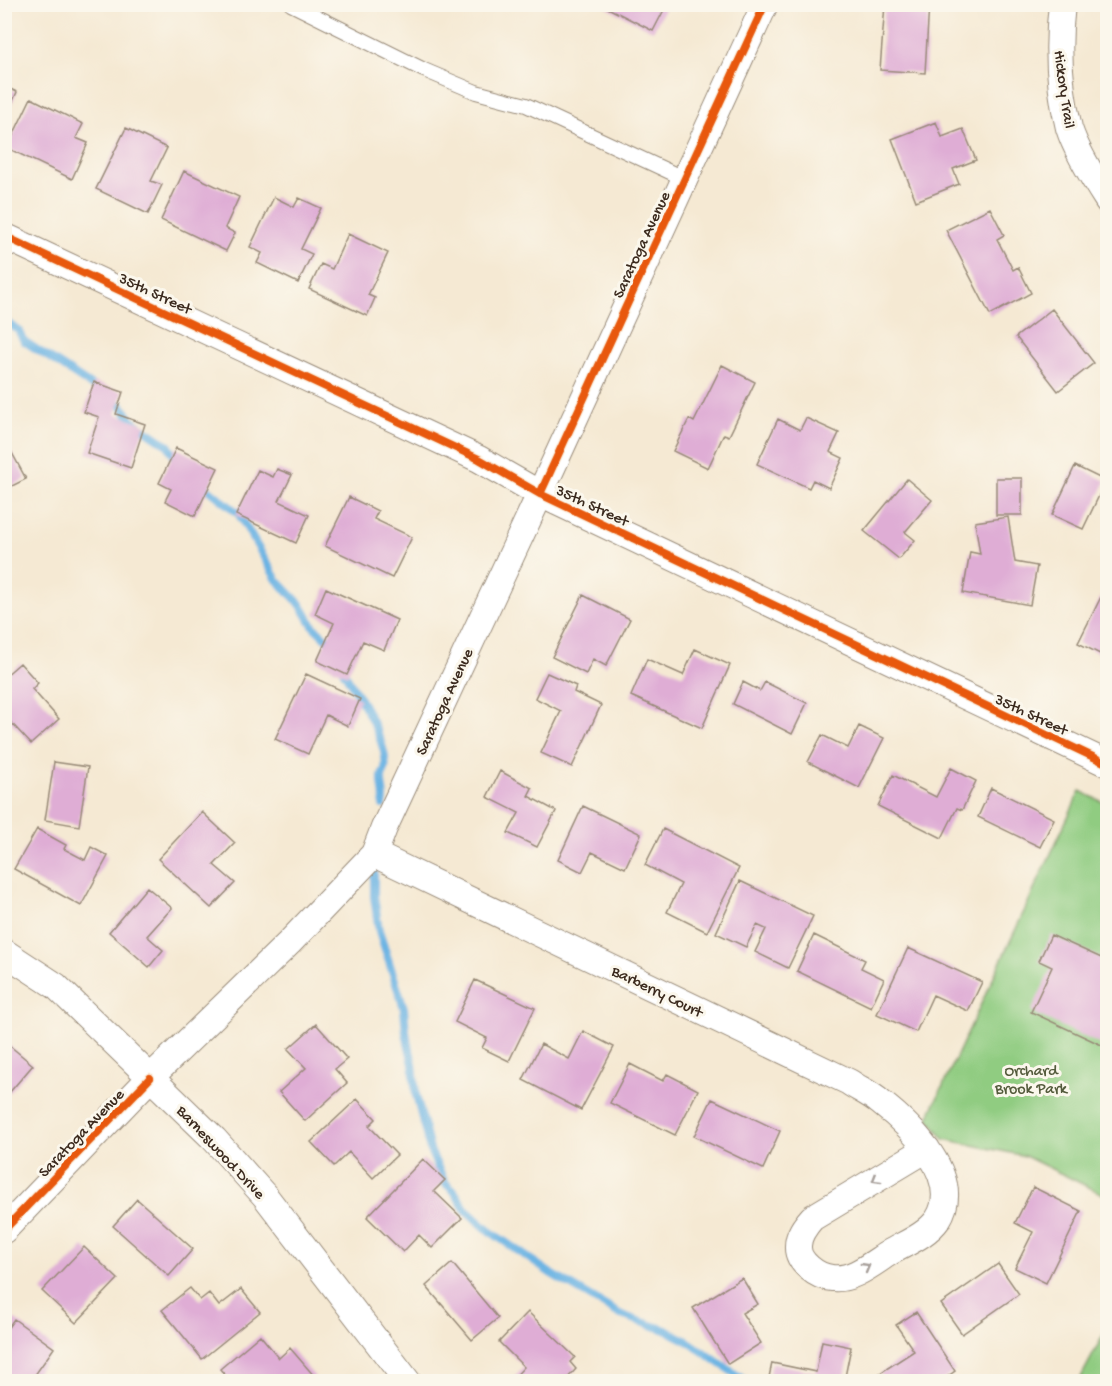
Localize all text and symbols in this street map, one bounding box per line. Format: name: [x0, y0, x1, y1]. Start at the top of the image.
street label: Hickory Trail: [1048, 49, 1077, 130]
street label: Saratoga Avenue: [610, 188, 677, 302]
street label: 35th Street: [114, 270, 195, 321]
street label: 35th Street: [551, 482, 632, 533]
street label: Saratoga Avenue: [413, 645, 480, 759]
street label: 35th Street: [990, 691, 1071, 742]
street label: Barberry Court: [607, 962, 706, 1024]
park label: Orchard Brook Park: [994, 1063, 1069, 1100]
street label: Saratoga Avenue: [36, 1086, 130, 1183]
street label: Barneswood Drive: [170, 1102, 268, 1205]
one-way arrow: [872, 1172, 882, 1184]
one-way arrow: [860, 1262, 870, 1274]

